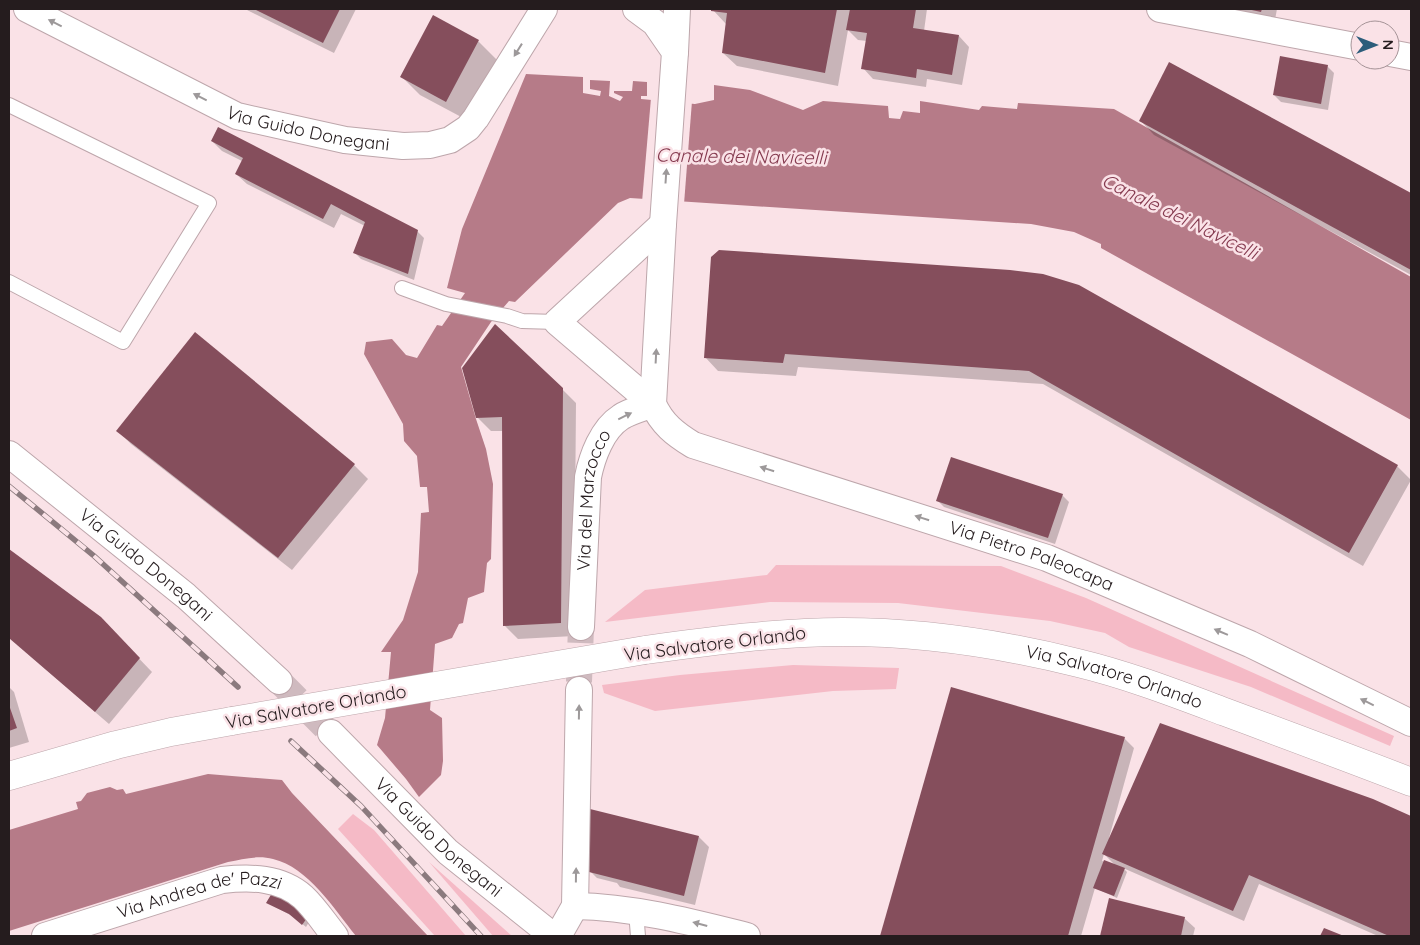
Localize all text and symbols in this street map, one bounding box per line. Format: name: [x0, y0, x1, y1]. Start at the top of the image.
one-way arrow: [48, 19, 62, 27]
north arrow: [1350, 20, 1400, 70]
text: N: [1379, 40, 1397, 50]
one-way arrow: [513, 44, 523, 57]
one-way arrow: [193, 93, 207, 101]
street label: Via Guido Donegani: [223, 100, 391, 156]
water label: Canale dei Navicelli: [655, 143, 828, 170]
one-way arrow: [662, 167, 670, 183]
water label: Canale dei Navicelli: [1098, 168, 1264, 265]
one-way arrow: [652, 348, 660, 364]
one-way arrow: [618, 412, 632, 420]
street label: Via del Marzocco: [572, 425, 616, 571]
one-way arrow: [760, 464, 775, 472]
street label: Via Guido Donegani: [75, 503, 218, 626]
one-way arrow: [914, 514, 929, 522]
street label: Via Pietro Paleocapa: [946, 515, 1117, 596]
street label: Via Salvatore Orlando: [623, 621, 807, 666]
one-way arrow: [1214, 627, 1228, 635]
street label: Via Salvatore Orlando: [1024, 640, 1206, 714]
street label: Via Salvatore Orlando: [224, 679, 408, 734]
one-way arrow: [1360, 698, 1375, 706]
one-way arrow: [575, 704, 583, 720]
street label: Via Guido Donegani: [370, 772, 507, 902]
one-way arrow: [572, 866, 580, 882]
street label: Via Andrea de' Pazzi: [114, 867, 285, 923]
one-way arrow: [692, 920, 707, 928]

